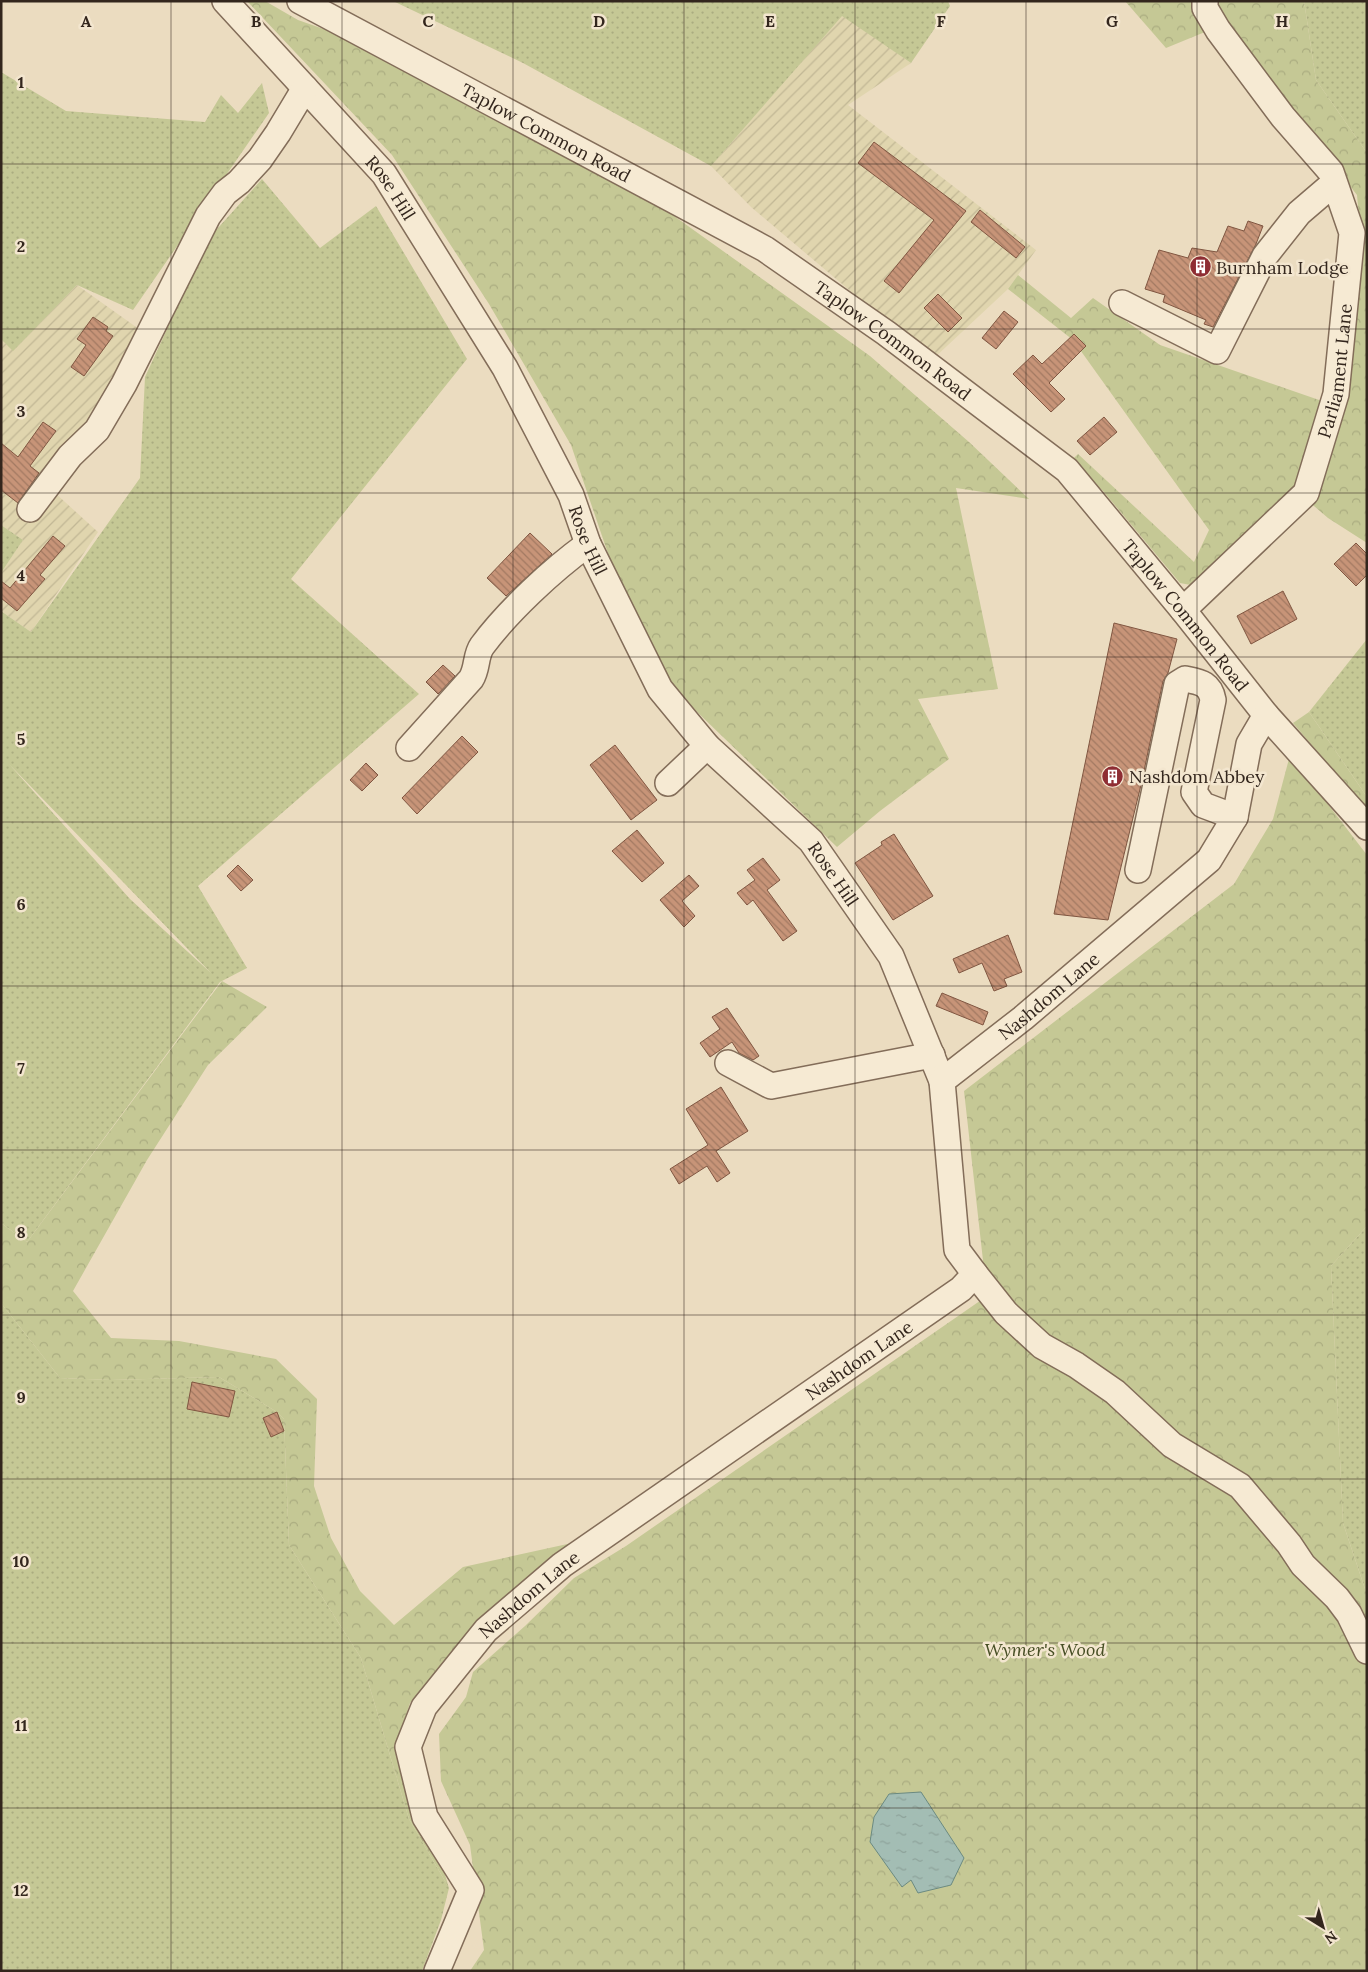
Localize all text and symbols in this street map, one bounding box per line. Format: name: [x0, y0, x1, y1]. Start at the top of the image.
text: A: [81, 11, 92, 31]
text: B: [251, 11, 262, 31]
text: C: [422, 11, 434, 31]
text: D: [593, 11, 605, 31]
text: E: [765, 11, 775, 31]
text: F: [936, 11, 946, 31]
text: G: [1106, 11, 1118, 31]
text: H: [1276, 11, 1289, 31]
text: 1: [18, 72, 24, 92]
street label: Taplow Common Road: [457, 78, 635, 187]
street label: Rose Hill: [361, 150, 421, 224]
text: 2: [17, 236, 25, 256]
building icon: Burnham Lodge: [1188, 255, 1212, 279]
place label: Burnham Lodge: [1216, 256, 1349, 279]
street label: Taplow Common Road: [810, 275, 976, 405]
street label: Parliament Lane: [1312, 302, 1356, 441]
text: 3: [17, 401, 26, 421]
street label: Rose Hill: [564, 502, 613, 579]
street label: Taplow Common Road: [1118, 534, 1254, 696]
text: 4: [17, 565, 26, 585]
text: 5: [17, 729, 26, 749]
building icon: Nashdom Abbey: [1101, 764, 1125, 788]
place label: Nashdom Abbey: [1129, 765, 1265, 788]
street label: Rose Hill: [803, 837, 864, 910]
text: 6: [16, 894, 26, 914]
street label: Nashdom Lane: [993, 947, 1104, 1045]
text: 7: [17, 1058, 25, 1078]
text: 8: [16, 1222, 26, 1242]
street label: Nashdom Lane: [801, 1315, 917, 1405]
text: 9: [16, 1387, 26, 1407]
street label: Nashdom Lane: [473, 1545, 584, 1643]
text: 10: [13, 1551, 29, 1571]
park label: Wymer's Wood: [985, 1638, 1105, 1661]
text: 11: [15, 1715, 28, 1735]
text: 12: [13, 1880, 29, 1900]
north arrow: [1298, 1902, 1348, 1952]
text: N: [1321, 1927, 1341, 1948]

